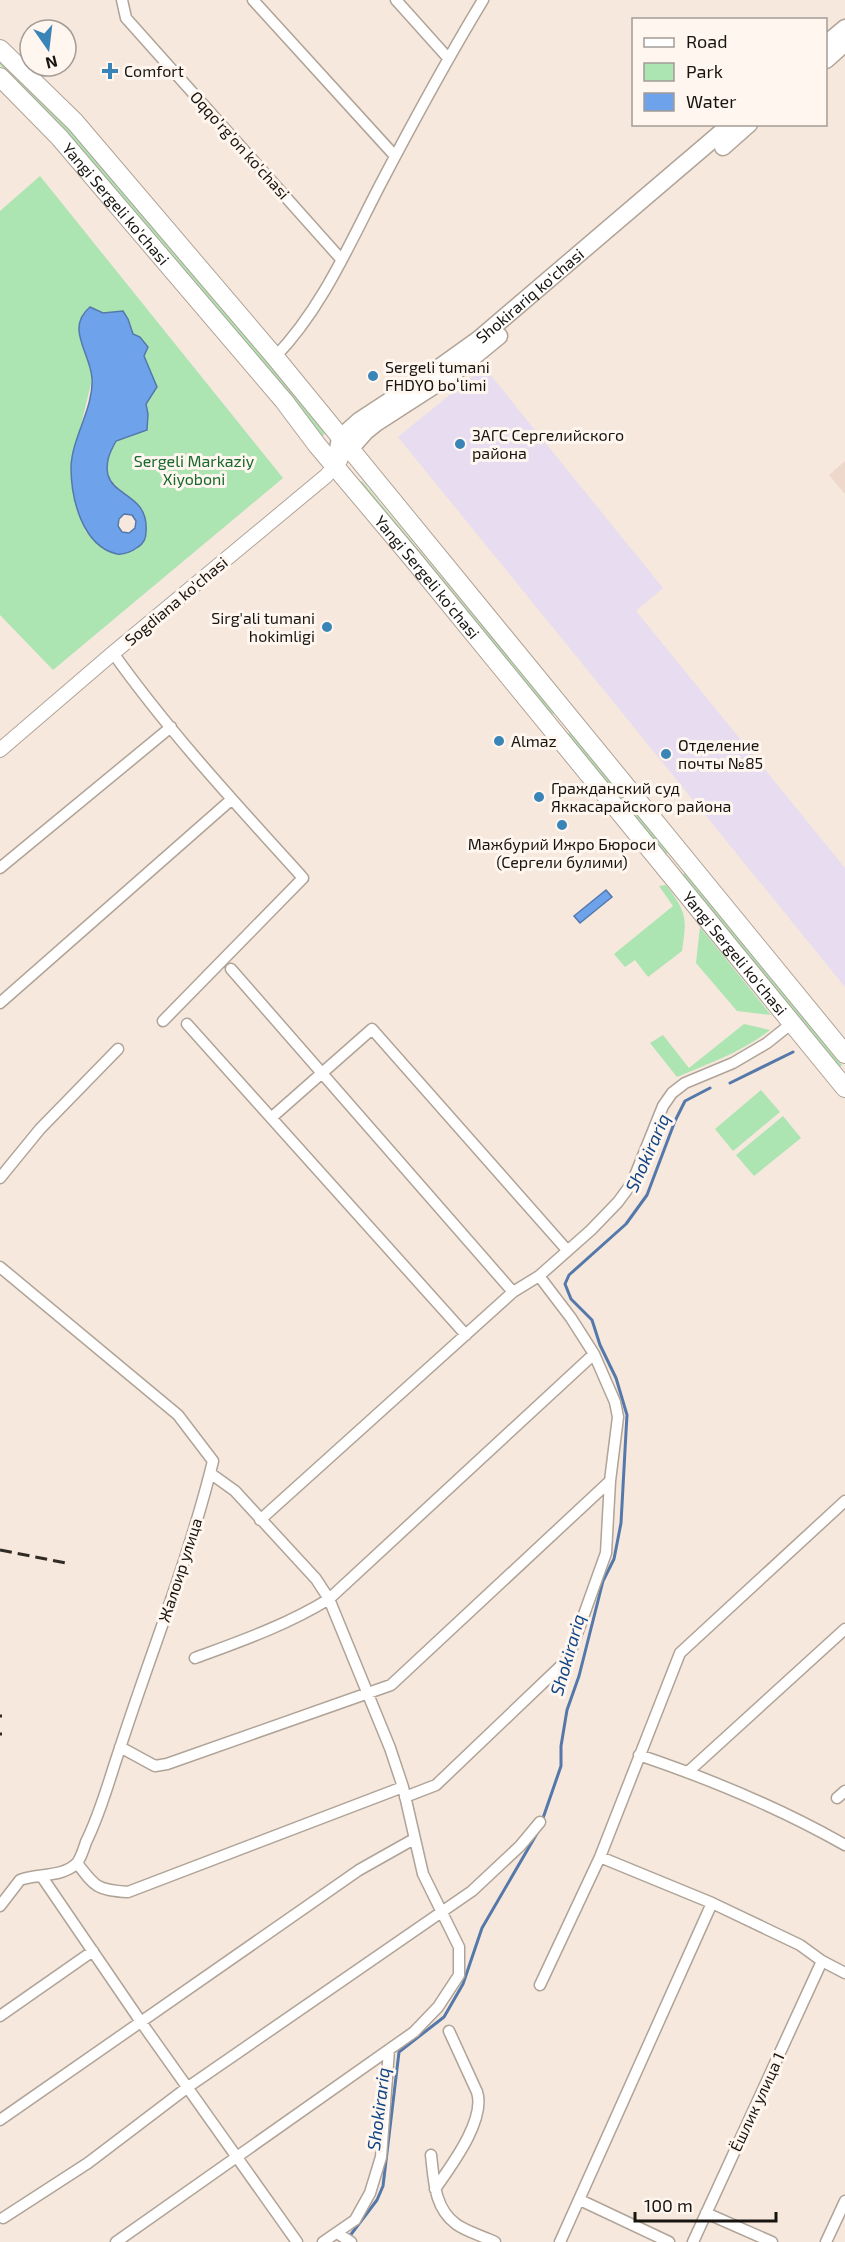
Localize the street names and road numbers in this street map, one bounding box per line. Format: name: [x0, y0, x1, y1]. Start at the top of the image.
street label: Oqqo’rg’on ko'chasi: [187, 87, 294, 203]
street label: Yangi Sergeli ko'chasi: [59, 139, 174, 268]
street label: Shokirariq ko'chasi: [472, 244, 587, 347]
street label: Yangi Sergeli ko'chasi: [371, 511, 484, 642]
street label: Sogdiana ko'chasi: [120, 552, 231, 649]
street label: Yangi Sergeli ko'chasi: [679, 887, 791, 1019]
street label: Жалоир улица: [154, 1515, 206, 1625]
street label: Ёшлик улица 1: [725, 2049, 789, 2155]

